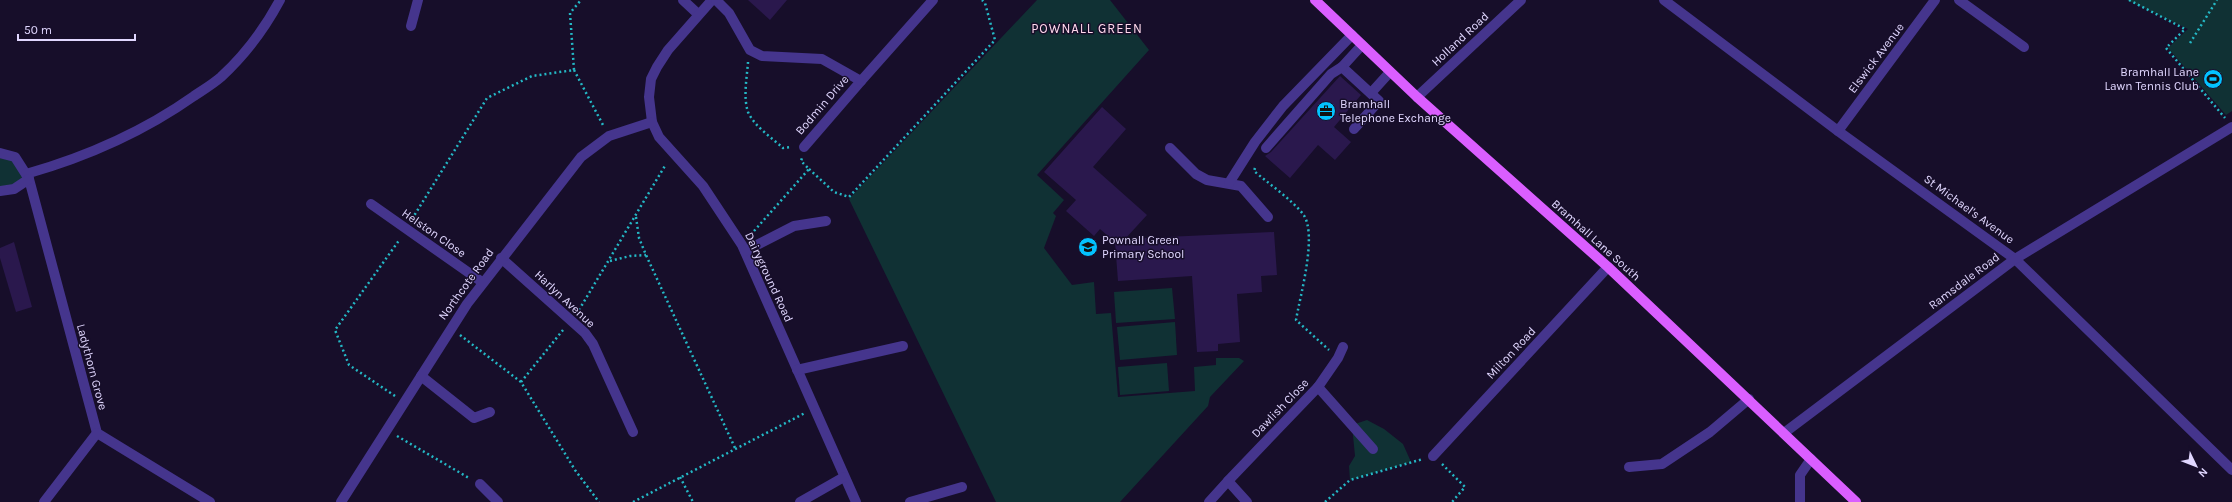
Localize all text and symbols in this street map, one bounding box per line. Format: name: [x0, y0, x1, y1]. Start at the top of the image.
street label: Holland Road: [1429, 9, 1491, 69]
scale bar: [18, 16, 135, 42]
street label: Elswick Avenue: [1845, 20, 1907, 96]
district label: POWNALL GREEN: [1031, 21, 1143, 36]
text: 50 m: [24, 23, 52, 37]
place label: Bramhall Lane Lawn Tennis Club: [2104, 65, 2199, 93]
sports icon: Bramhall Lane Lawn Tennis Club: [2202, 68, 2224, 90]
street label: Bodmin Drive: [792, 72, 852, 138]
place label: Bramhall Telephone Exchange: [1340, 97, 1451, 125]
office icon: Bramhall Telephone Exchange: [1315, 100, 1337, 122]
street label: St Michael's Avenue: [1921, 172, 2017, 246]
street label: Bramhall Lane South: [1549, 197, 1643, 283]
street label: Helston Close: [399, 206, 469, 260]
street label: Dairyground Road: [742, 230, 796, 324]
place label: Pownall Green Primary School: [1102, 233, 1184, 261]
school or university icon: Pownall Green Primary School: [1077, 236, 1099, 258]
street label: Northcote Road: [435, 246, 497, 322]
street label: Ramsdale Road: [1926, 250, 2002, 312]
street label: Harlyn Avenue: [532, 267, 598, 331]
street label: Ladythorn Grove: [74, 322, 110, 412]
street label: Milton Road: [1483, 324, 1539, 382]
street label: Dawlish Close: [1248, 376, 1312, 440]
north arrow: [2176, 446, 2216, 486]
text: N: [2196, 465, 2210, 480]

